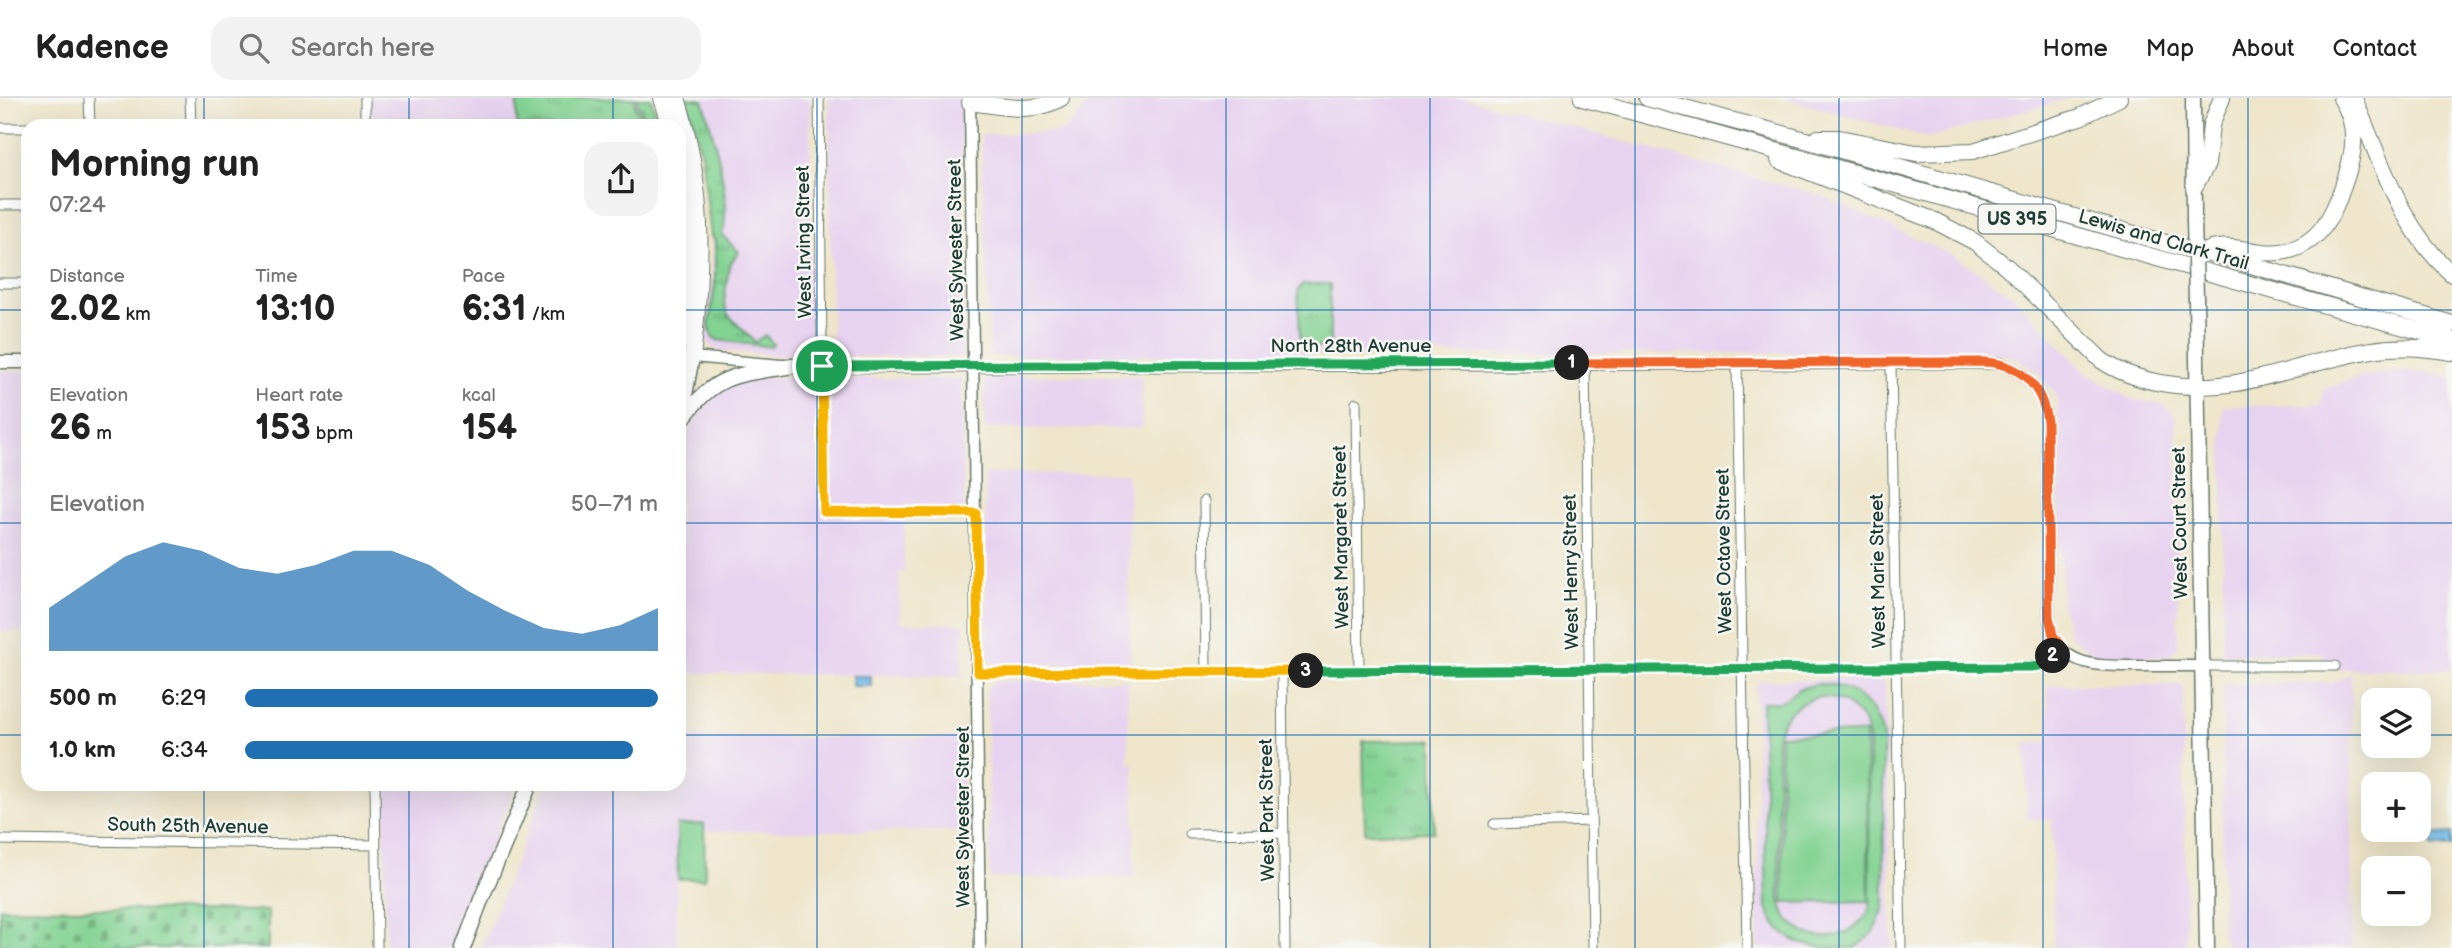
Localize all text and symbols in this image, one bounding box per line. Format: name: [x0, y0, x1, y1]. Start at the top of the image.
search box: [211, 17, 701, 80]
text: Kadence: [35, 28, 169, 68]
icon: search: [235, 29, 273, 67]
text: Search here: [291, 33, 435, 64]
text: Home: [2043, 34, 2108, 63]
text: Map: [2146, 34, 2194, 63]
text: About: [2232, 34, 2294, 63]
text: Contact: [2332, 34, 2417, 63]
text: Morning run: [49, 142, 260, 187]
button: share: [584, 142, 658, 216]
street label: West Sylvester Street: [943, 159, 970, 341]
street label: West Irving Street: [792, 165, 817, 319]
text: 07:24: [49, 191, 106, 219]
road number: US 395: [1979, 204, 2056, 234]
street label: Lewis and Clark Trail: [2076, 205, 2252, 276]
text: Distance: [49, 265, 125, 288]
text: Time: [255, 265, 297, 288]
text: Pace: [462, 265, 505, 288]
text: 2.02: [49, 288, 120, 331]
text: 13:10: [255, 288, 335, 331]
text: 6:31: [462, 288, 526, 331]
text: km: [120, 303, 151, 326]
text: /km: [526, 303, 565, 326]
street label: North 28th Avenue: [1270, 335, 1432, 358]
pin: [792, 336, 852, 396]
pin: 1: [1554, 345, 1590, 380]
icon: arrive: [803, 347, 841, 385]
text: 1: [1568, 351, 1576, 374]
text: Elevation: [49, 384, 128, 407]
text: Heart rate: [255, 384, 343, 407]
text: kcal: [462, 384, 496, 407]
text: 26: [49, 407, 91, 450]
text: 153: [255, 407, 311, 450]
text: 154: [462, 407, 517, 450]
text: m: [91, 422, 112, 445]
text: bpm: [311, 422, 353, 445]
street label: West Margaret Street: [1328, 445, 1355, 629]
street label: West Court Street: [2168, 446, 2193, 599]
street label: West Octave Street: [1712, 468, 1737, 634]
text: Elevation: [49, 490, 145, 518]
text: 50–71 m: [571, 490, 658, 518]
street label: West Marie Street: [1866, 493, 1891, 648]
street label: West Henry Street: [1559, 494, 1584, 650]
pin: 2: [2036, 638, 2070, 674]
text: 2: [2047, 644, 2058, 667]
pin: 3: [1288, 654, 1324, 688]
text: 3: [1300, 659, 1311, 682]
text: 500 m: [49, 684, 117, 712]
text: 6:29: [161, 684, 207, 712]
map controls: [2361, 688, 2431, 926]
button: layers: [2361, 688, 2431, 758]
street label: West Sylvester Street: [952, 726, 975, 908]
text: 1.0 km: [49, 736, 116, 764]
text: 6:34: [161, 736, 208, 764]
street label: West Park Street: [1255, 738, 1280, 882]
button: +: [2361, 772, 2431, 842]
street label: South 25th Avenue: [107, 814, 269, 839]
button: −: [2361, 856, 2431, 926]

